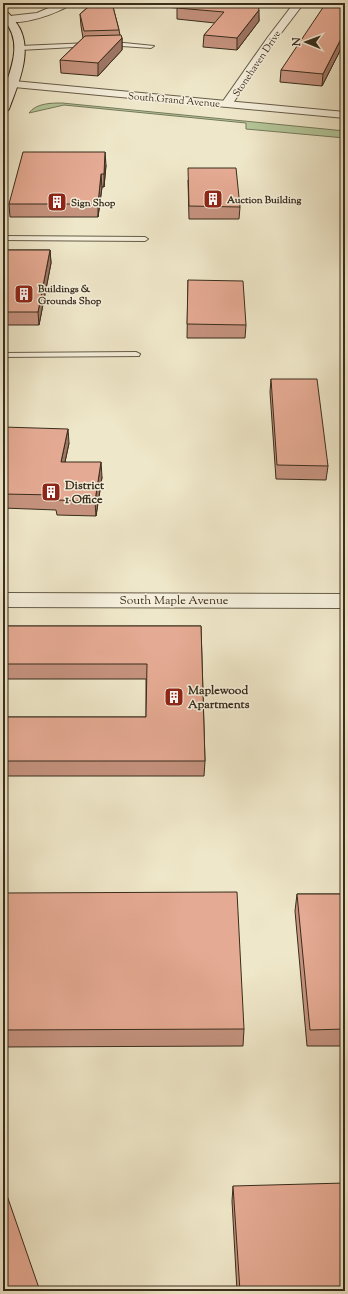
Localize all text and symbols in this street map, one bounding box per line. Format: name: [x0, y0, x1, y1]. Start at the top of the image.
north arrow: [286, 22, 326, 62]
street label: Stonehaven Drive: [229, 27, 285, 100]
text: N: [289, 37, 305, 47]
street label: South Grand Avenue: [127, 89, 221, 112]
building icon: Auction Building: [202, 188, 224, 210]
building icon: Sign Shop: [46, 191, 68, 213]
place label: Auction Building: [226, 193, 302, 208]
place label: Sign Shop: [71, 196, 116, 211]
place label: Buildings & Grounds Shop: [37, 282, 102, 309]
building icon: Buildings & Grounds Shop: [13, 283, 35, 305]
place label: District 1 Office: [64, 477, 105, 509]
building icon: District 1 Office: [40, 481, 62, 503]
street label: South Maple Avenue: [120, 592, 229, 610]
place label: Maplewood Apartments: [187, 682, 250, 714]
building icon: Maplewood Apartments: [163, 686, 185, 708]

